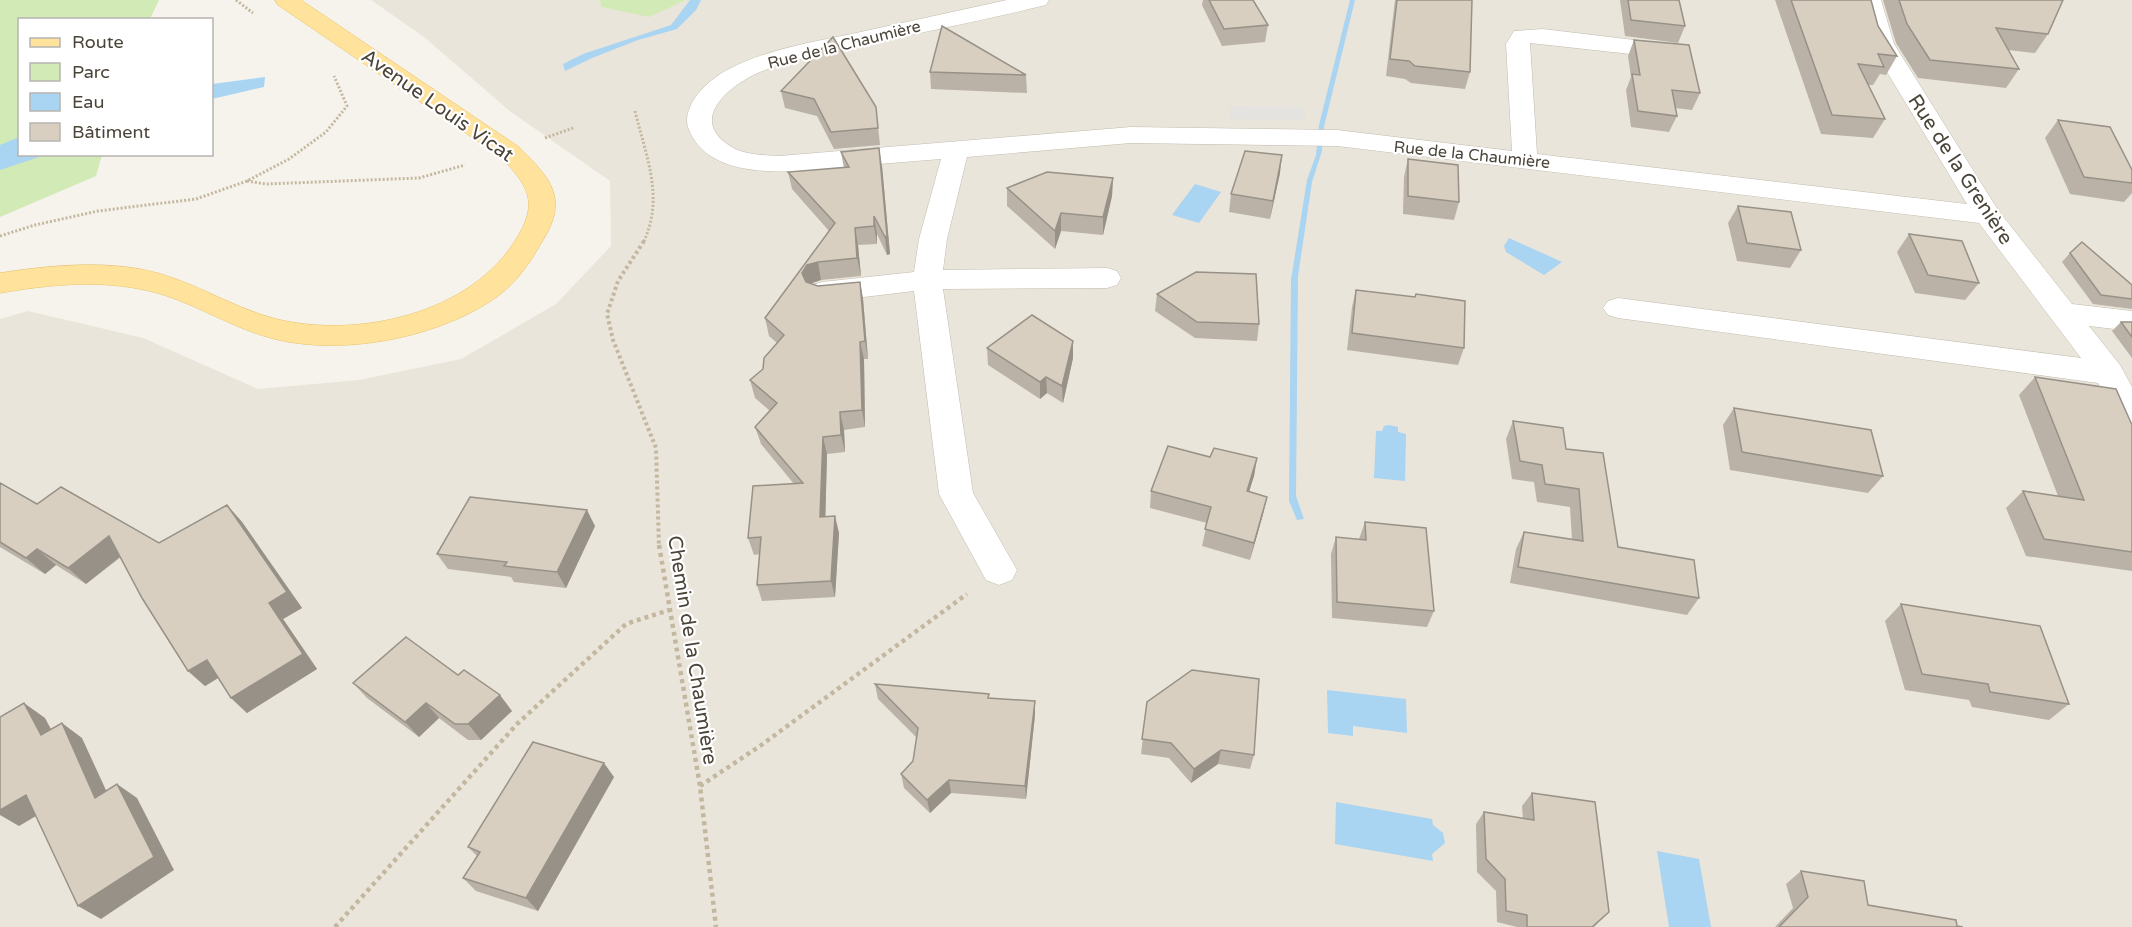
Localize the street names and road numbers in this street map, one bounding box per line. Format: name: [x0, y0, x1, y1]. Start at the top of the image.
street label: Rue de la Chaumière: [766, 16, 923, 74]
street label: Avenue Louis Vicat: [357, 44, 518, 168]
street label: Rue de la Grenière: [1903, 90, 2018, 249]
street label: Rue de la Chaumière: [1393, 137, 1551, 173]
street label: Chemin de la Chaumière: [662, 534, 722, 766]

